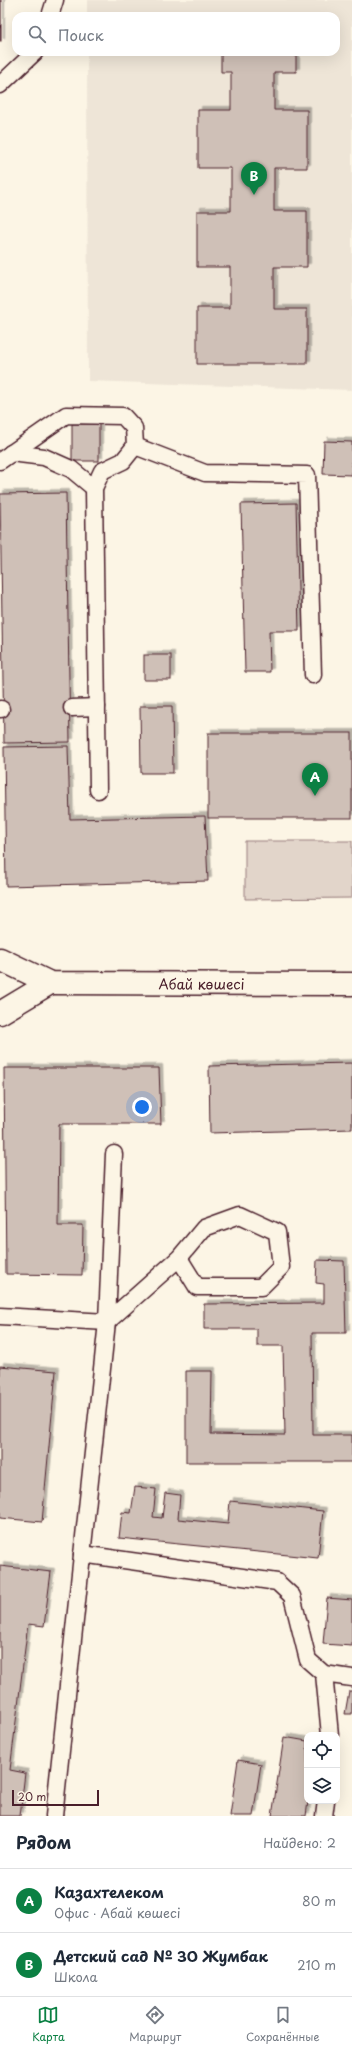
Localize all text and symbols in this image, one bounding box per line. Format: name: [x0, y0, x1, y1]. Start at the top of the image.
search box: [12, 12, 340, 56]
icon: search: [26, 23, 48, 45]
text: Поиск: [58, 23, 104, 46]
pin: B: [241, 162, 267, 195]
pin: A: [302, 763, 328, 796]
street label: Абай көшесі: [158, 973, 245, 994]
your location: [132, 1097, 152, 1117]
map controls: [304, 1732, 340, 1804]
button: locate: [304, 1732, 340, 1768]
button: layers: [304, 1768, 340, 1804]
scale bar: [12, 1788, 99, 1807]
text: 20 m: [18, 1788, 46, 1805]
text: Рядом: [16, 1829, 71, 1855]
text: Найдено: 2: [263, 1833, 336, 1852]
text: Казахтелеком: [54, 1880, 164, 1903]
text: A: [24, 1891, 34, 1910]
text: 80 m: [302, 1891, 336, 1910]
text: Офис · Абай көшесі: [54, 1903, 180, 1922]
text: Детский сад № 30 Жумбак: [54, 1944, 268, 1967]
text: B: [25, 1955, 33, 1974]
text: 210 m: [297, 1955, 336, 1974]
text: Школа: [54, 1967, 98, 1986]
tab: Карта: [32, 2004, 65, 2045]
tab: Маршрут: [129, 2004, 181, 2045]
tab: Сохранённые: [246, 2004, 320, 2045]

